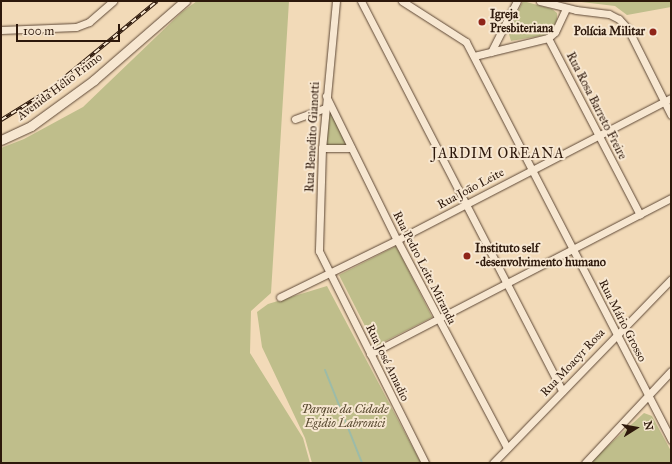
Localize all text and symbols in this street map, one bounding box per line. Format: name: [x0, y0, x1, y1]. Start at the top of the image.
place label: Igreja Presbiteriana: [490, 8, 553, 36]
scale bar: [18, 16, 122, 42]
marker: Igreja Presbiteriana: [477, 17, 487, 27]
text: 100 m: [23, 24, 54, 38]
place label: Polícia Militar: [574, 25, 645, 39]
marker: Polícia Militar: [648, 27, 658, 37]
street label: Avenida Hélio Primo: [15, 50, 105, 124]
street label: Rua Rosa Barreto Freire: [563, 50, 629, 162]
street label: Rua Benedito Gianotti: [303, 81, 323, 193]
district label: JARDIM OREANA: [431, 146, 565, 162]
street label: Rua João Leite: [435, 165, 507, 213]
street label: Rua Pedro Leite Miranda: [389, 209, 459, 327]
place label: Instituto self -desenvolvimento humano: [475, 242, 606, 270]
marker: Instituto self -desenvolvimento humano: [462, 251, 472, 261]
street label: Rua Mário Grosso: [595, 277, 649, 365]
street label: Rua José Amadio: [362, 322, 412, 404]
street label: Rua Moacyr Rosa: [538, 326, 608, 400]
park label: Parque da Cidade Egidio Labronici: [301, 403, 389, 431]
north arrow: [616, 408, 656, 448]
text: N: [641, 420, 656, 431]

